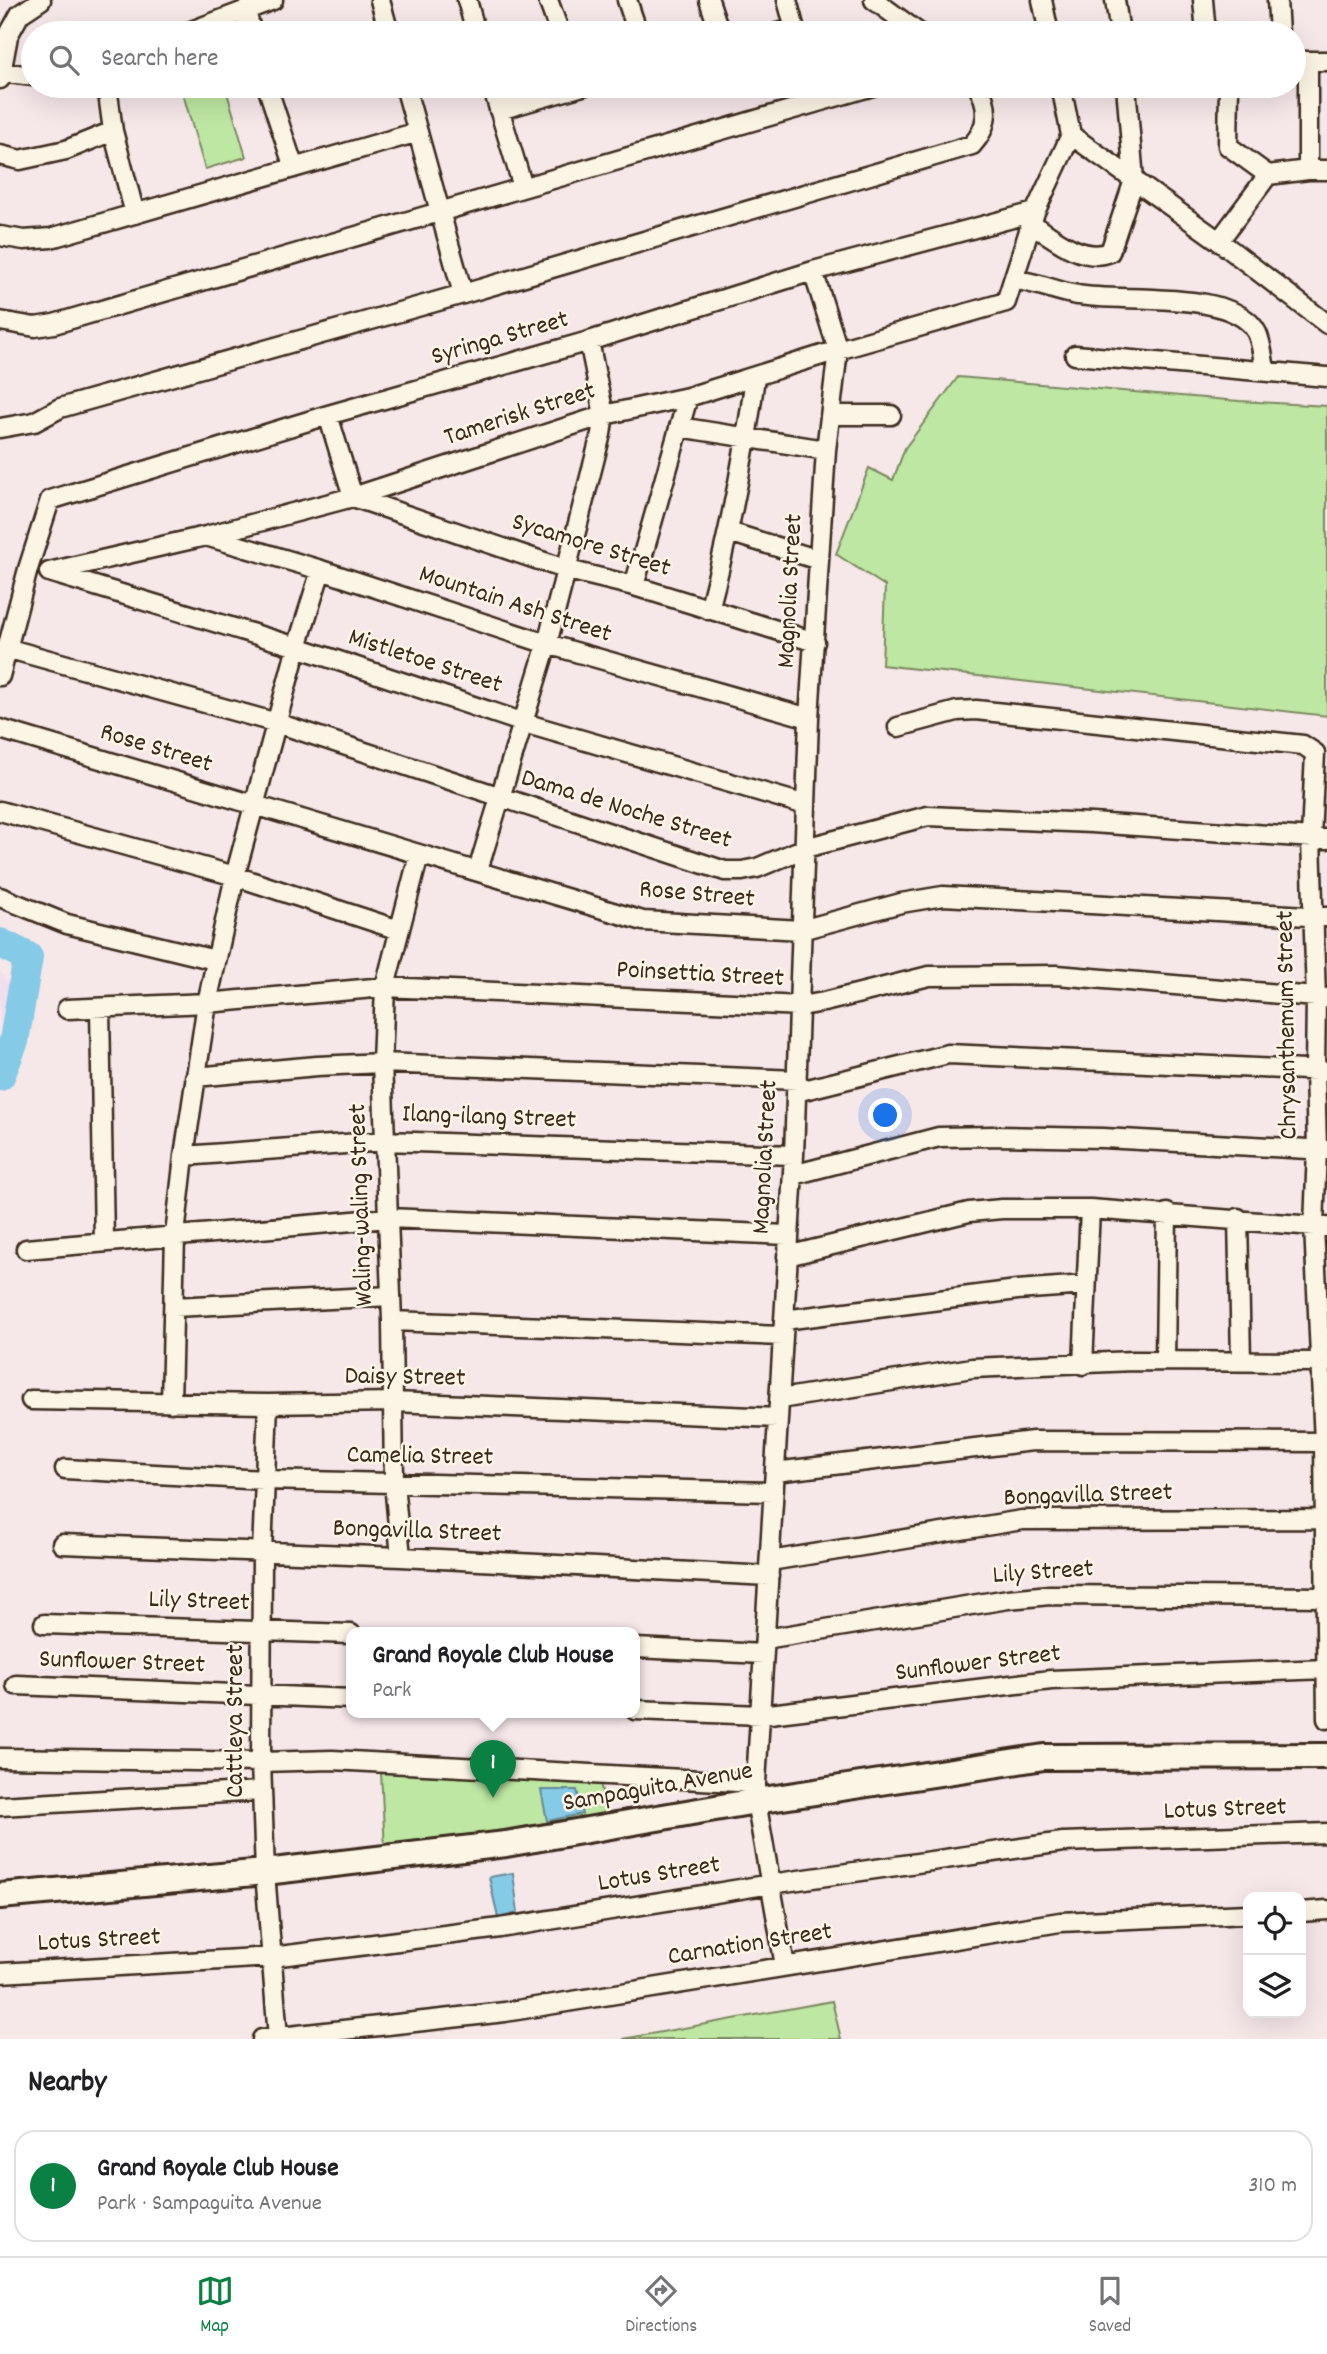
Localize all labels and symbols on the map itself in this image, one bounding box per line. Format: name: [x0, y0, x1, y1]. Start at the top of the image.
street label: Syringa Street: [427, 302, 573, 376]
street label: Tamerisk Street: [440, 373, 601, 457]
street label: Sycamore Street: [507, 504, 675, 588]
street label: Magnolia Street: [768, 512, 814, 669]
street label: Mountain Ash Street: [414, 556, 617, 654]
street label: Mistletoe Street: [343, 620, 507, 704]
street label: Rose Street: [95, 714, 217, 784]
street label: Dama de Noche Street: [516, 760, 736, 860]
street label: Rose Street: [638, 872, 757, 919]
street label: Chrysanthemum Street: [1267, 910, 1308, 1140]
street label: Poinsettia Street: [615, 952, 785, 998]
street label: Magnolia Street: [743, 1078, 789, 1235]
street label: Ilang-ilang Street: [401, 1096, 577, 1140]
your location: [868, 1098, 902, 1132]
street label: Waling-waling Street: [340, 1103, 384, 1307]
street label: Daisy Street: [344, 1358, 466, 1398]
street label: Camelia Street: [346, 1437, 494, 1477]
street label: Bongavilla Street: [1003, 1475, 1173, 1517]
street label: Bongavilla Street: [332, 1511, 502, 1553]
street label: Lily Street: [991, 1551, 1095, 1595]
street label: Lily Street: [148, 1582, 251, 1622]
street label: Sunflower Street: [893, 1635, 1063, 1692]
street label: Sunflower Street: [38, 1642, 206, 1684]
street label: Cattleya Street: [218, 1644, 255, 1798]
pin: 1: [470, 1740, 516, 1798]
street label: Sampaguita Avenue: [560, 1753, 756, 1823]
street label: Lotus Street: [1163, 1789, 1288, 1831]
street label: Lotus Street: [595, 1847, 723, 1903]
street label: Carnation Street: [665, 1914, 835, 1976]
street label: Lotus Street: [37, 1919, 162, 1963]

